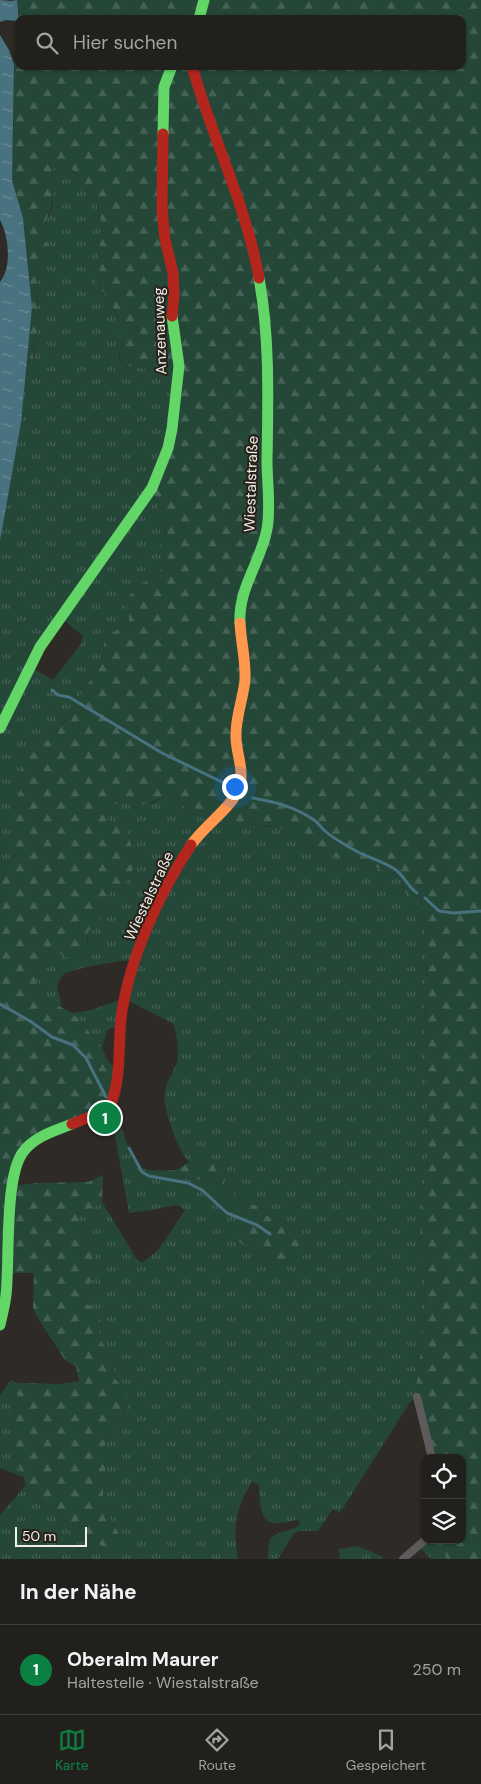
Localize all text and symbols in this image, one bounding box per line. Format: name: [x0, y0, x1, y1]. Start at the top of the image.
search box: [15, 15, 466, 70]
icon: search: [33, 29, 61, 57]
text: Hier suchen: [73, 30, 177, 55]
street label: Anzenauweg: [148, 287, 172, 375]
street label: Wiestalstraße: [239, 436, 263, 532]
your location: [222, 774, 248, 800]
street label: Wiestalstraße: [120, 848, 178, 944]
pin: 1: [89, 1099, 121, 1137]
map controls: [421, 1454, 466, 1544]
button: locate: [421, 1454, 466, 1499]
button: layers: [421, 1499, 466, 1544]
scale bar: [15, 1524, 88, 1547]
text: 50 m: [22, 1527, 56, 1545]
text: In der Nähe: [20, 1578, 137, 1606]
text: Oberalm Maurer: [67, 1647, 219, 1672]
text: 1: [33, 1659, 39, 1680]
text: 250 m: [413, 1659, 461, 1680]
text: Haltestelle · Wiestalstraße: [67, 1672, 259, 1693]
tab: Karte: [55, 1726, 89, 1774]
tab: Route: [199, 1726, 236, 1774]
tab: Gespeichert: [346, 1726, 426, 1774]

